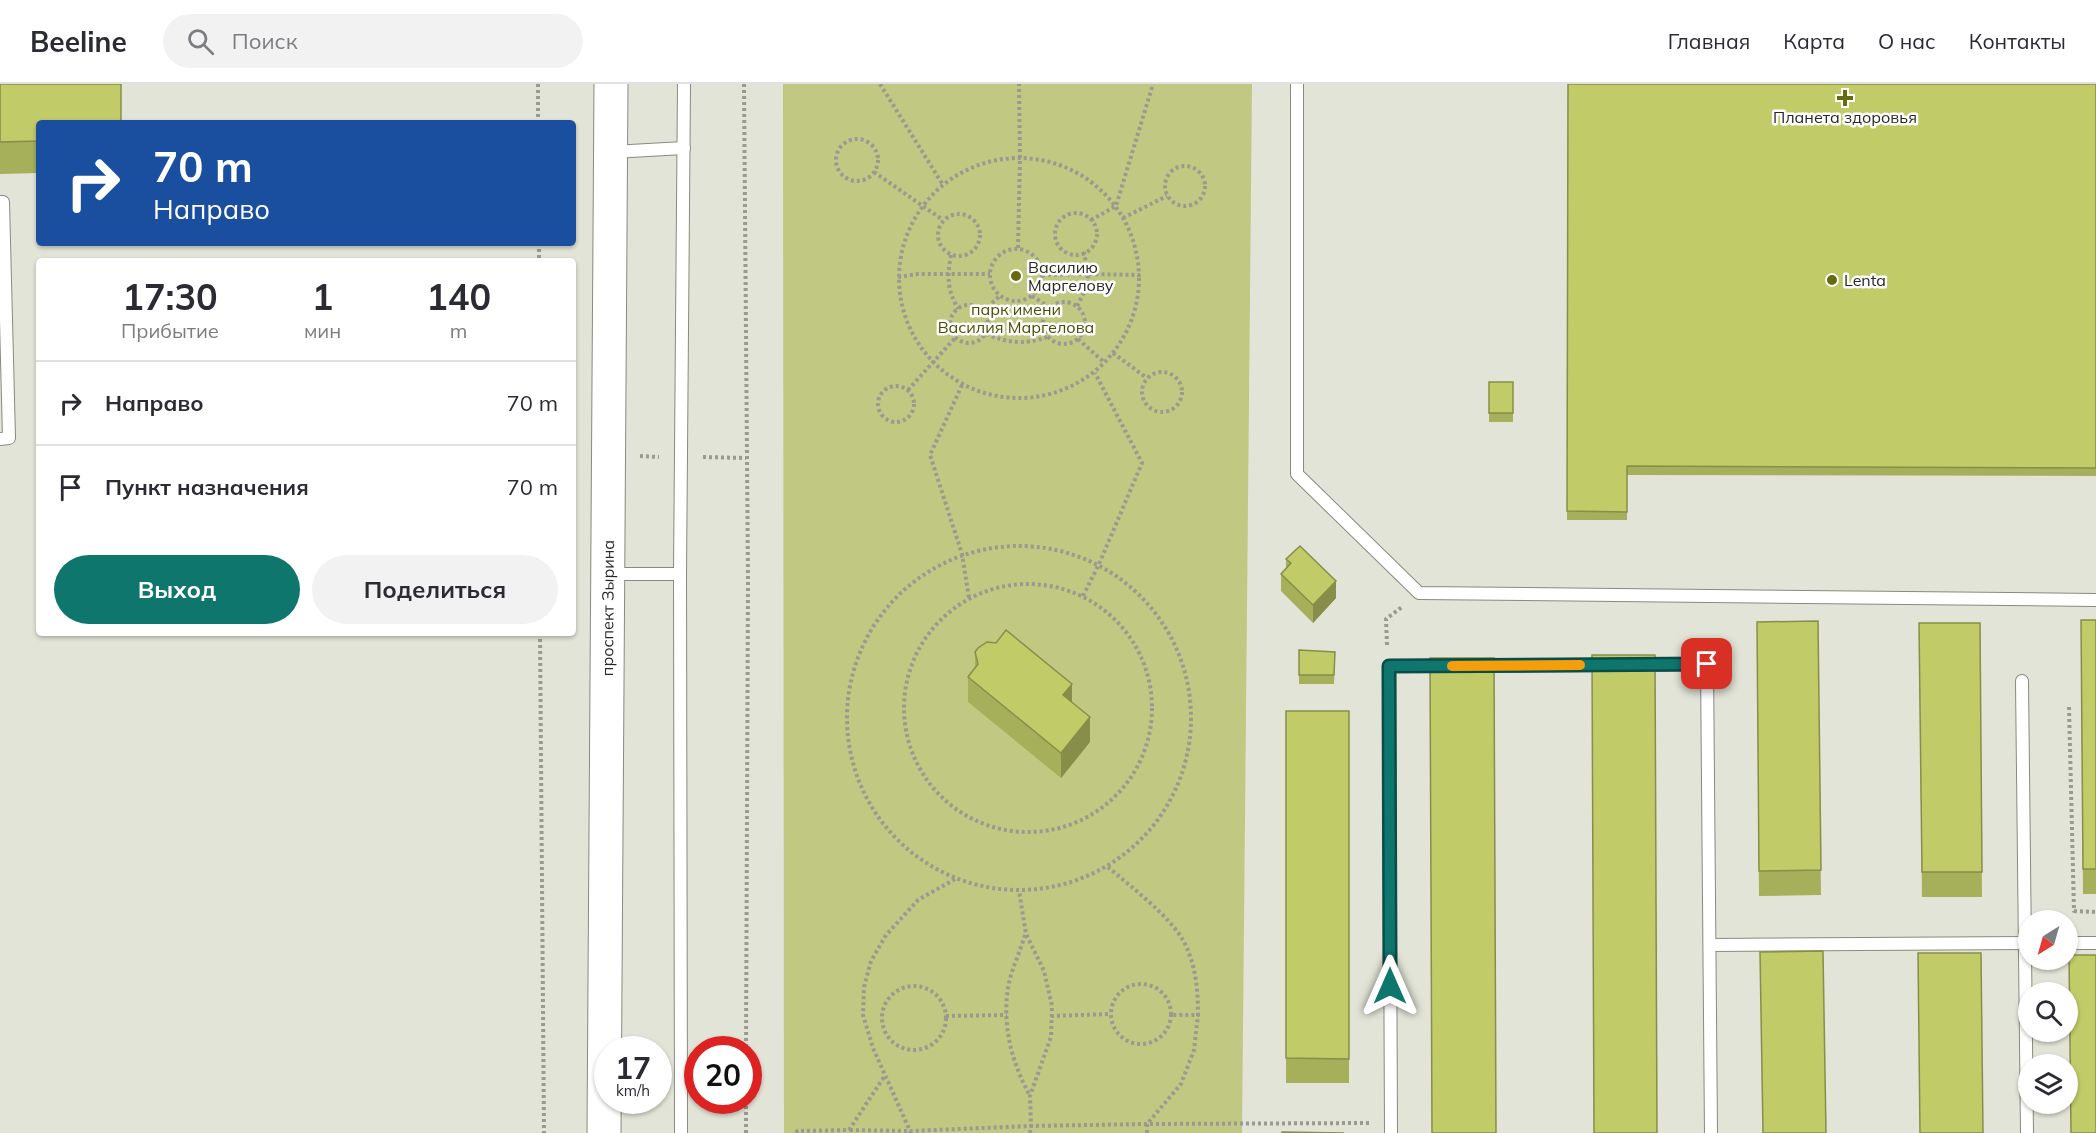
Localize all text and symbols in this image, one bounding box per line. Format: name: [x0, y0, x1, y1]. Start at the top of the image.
search box: [163, 14, 583, 68]
text: Beeline: [30, 24, 127, 59]
icon: search: [184, 25, 217, 58]
text: Поиск: [232, 27, 298, 55]
text: Главная: [1668, 28, 1750, 54]
text: Карта: [1783, 28, 1845, 54]
text: О нас: [1878, 28, 1936, 54]
text: Контакты: [1969, 28, 2066, 54]
marker: Планета здоровья: [1838, 91, 1852, 105]
place label: Планета здоровья: [1773, 107, 1917, 127]
text: 70 m: [153, 140, 253, 193]
icon: right: [54, 144, 132, 222]
text: Направо: [153, 192, 270, 226]
place label: Василию Маргелову: [1028, 257, 1114, 295]
marker: Василию Маргелову: [1009, 269, 1023, 283]
place label: Lenta: [1844, 270, 1886, 290]
marker: Lenta: [1825, 273, 1839, 287]
text: 17:30: [122, 274, 218, 319]
text: 1: [312, 274, 333, 319]
text: 140: [426, 274, 491, 319]
park label: парк имени Василия Маргелова: [938, 299, 1094, 337]
text: Прибытие: [121, 318, 219, 343]
text: мин: [304, 318, 341, 343]
text: m: [450, 318, 467, 343]
icon: right: [54, 387, 87, 420]
text: Направо: [105, 389, 203, 417]
text: 70 m: [507, 389, 558, 417]
icon: arrive: [54, 471, 87, 504]
text: Пункт назначения: [105, 473, 309, 501]
text: 70 m: [507, 473, 558, 501]
street label: проспект Зырина: [597, 540, 618, 676]
button: Выход: [54, 555, 300, 624]
button: Поделиться: [312, 555, 558, 624]
pin: [1681, 638, 1732, 689]
icon: arrive: [1690, 647, 1723, 680]
north arrow: [2018, 910, 2078, 970]
map controls: [2018, 910, 2078, 1114]
position arrow: [1358, 954, 1422, 1018]
button: search: [2018, 982, 2078, 1042]
speed limit sign: 20: [684, 1036, 762, 1114]
text: 17: [615, 1049, 651, 1087]
button: layers: [2018, 1054, 2078, 1114]
text: km/h: [616, 1081, 650, 1100]

